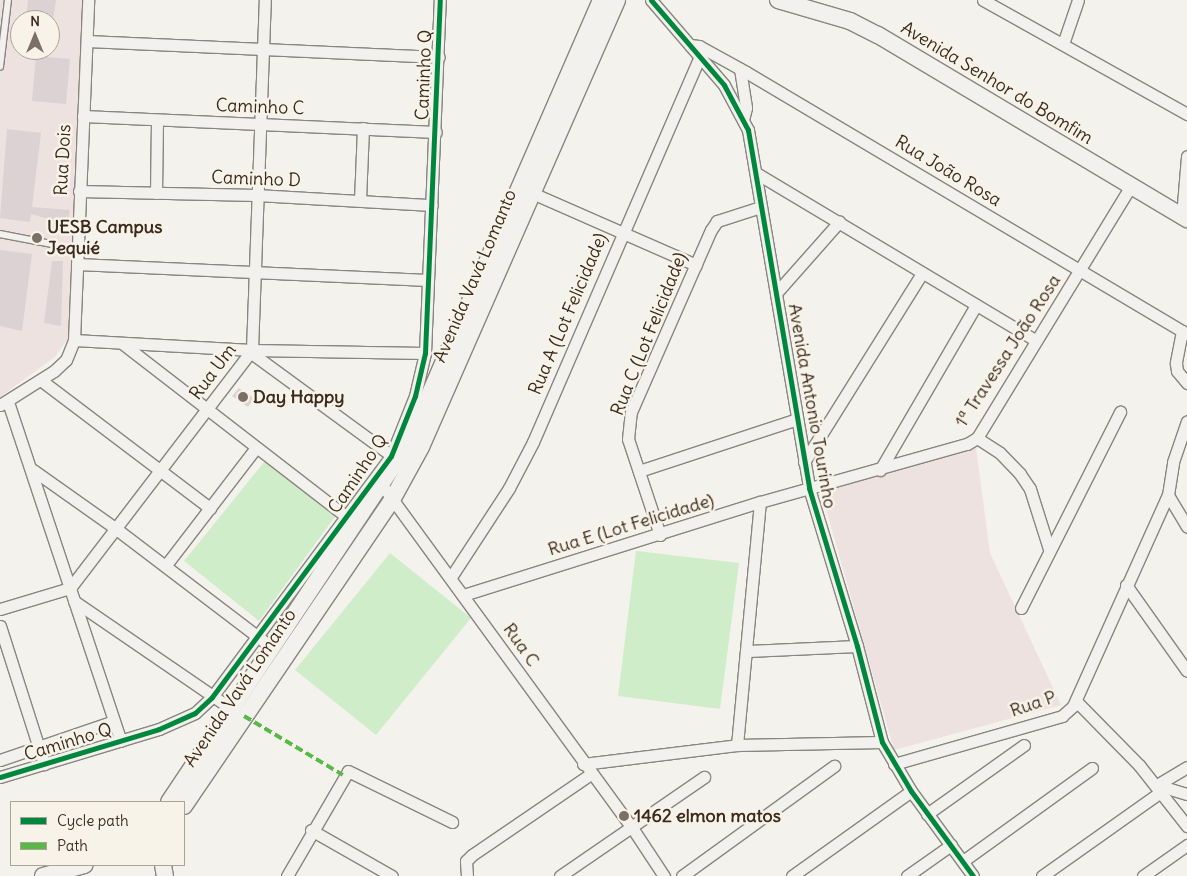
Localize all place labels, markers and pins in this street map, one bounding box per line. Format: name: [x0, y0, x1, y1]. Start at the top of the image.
place label: UESB Campus Jequié: [47, 217, 163, 260]
marker: UESB Campus Jequié: [31, 232, 43, 244]
place label: Day Happy: [253, 386, 344, 408]
marker: Day Happy: [237, 391, 249, 403]
place label: 1462 elmon matos: [634, 805, 781, 827]
marker: 1462 elmon matos: [618, 810, 630, 822]

